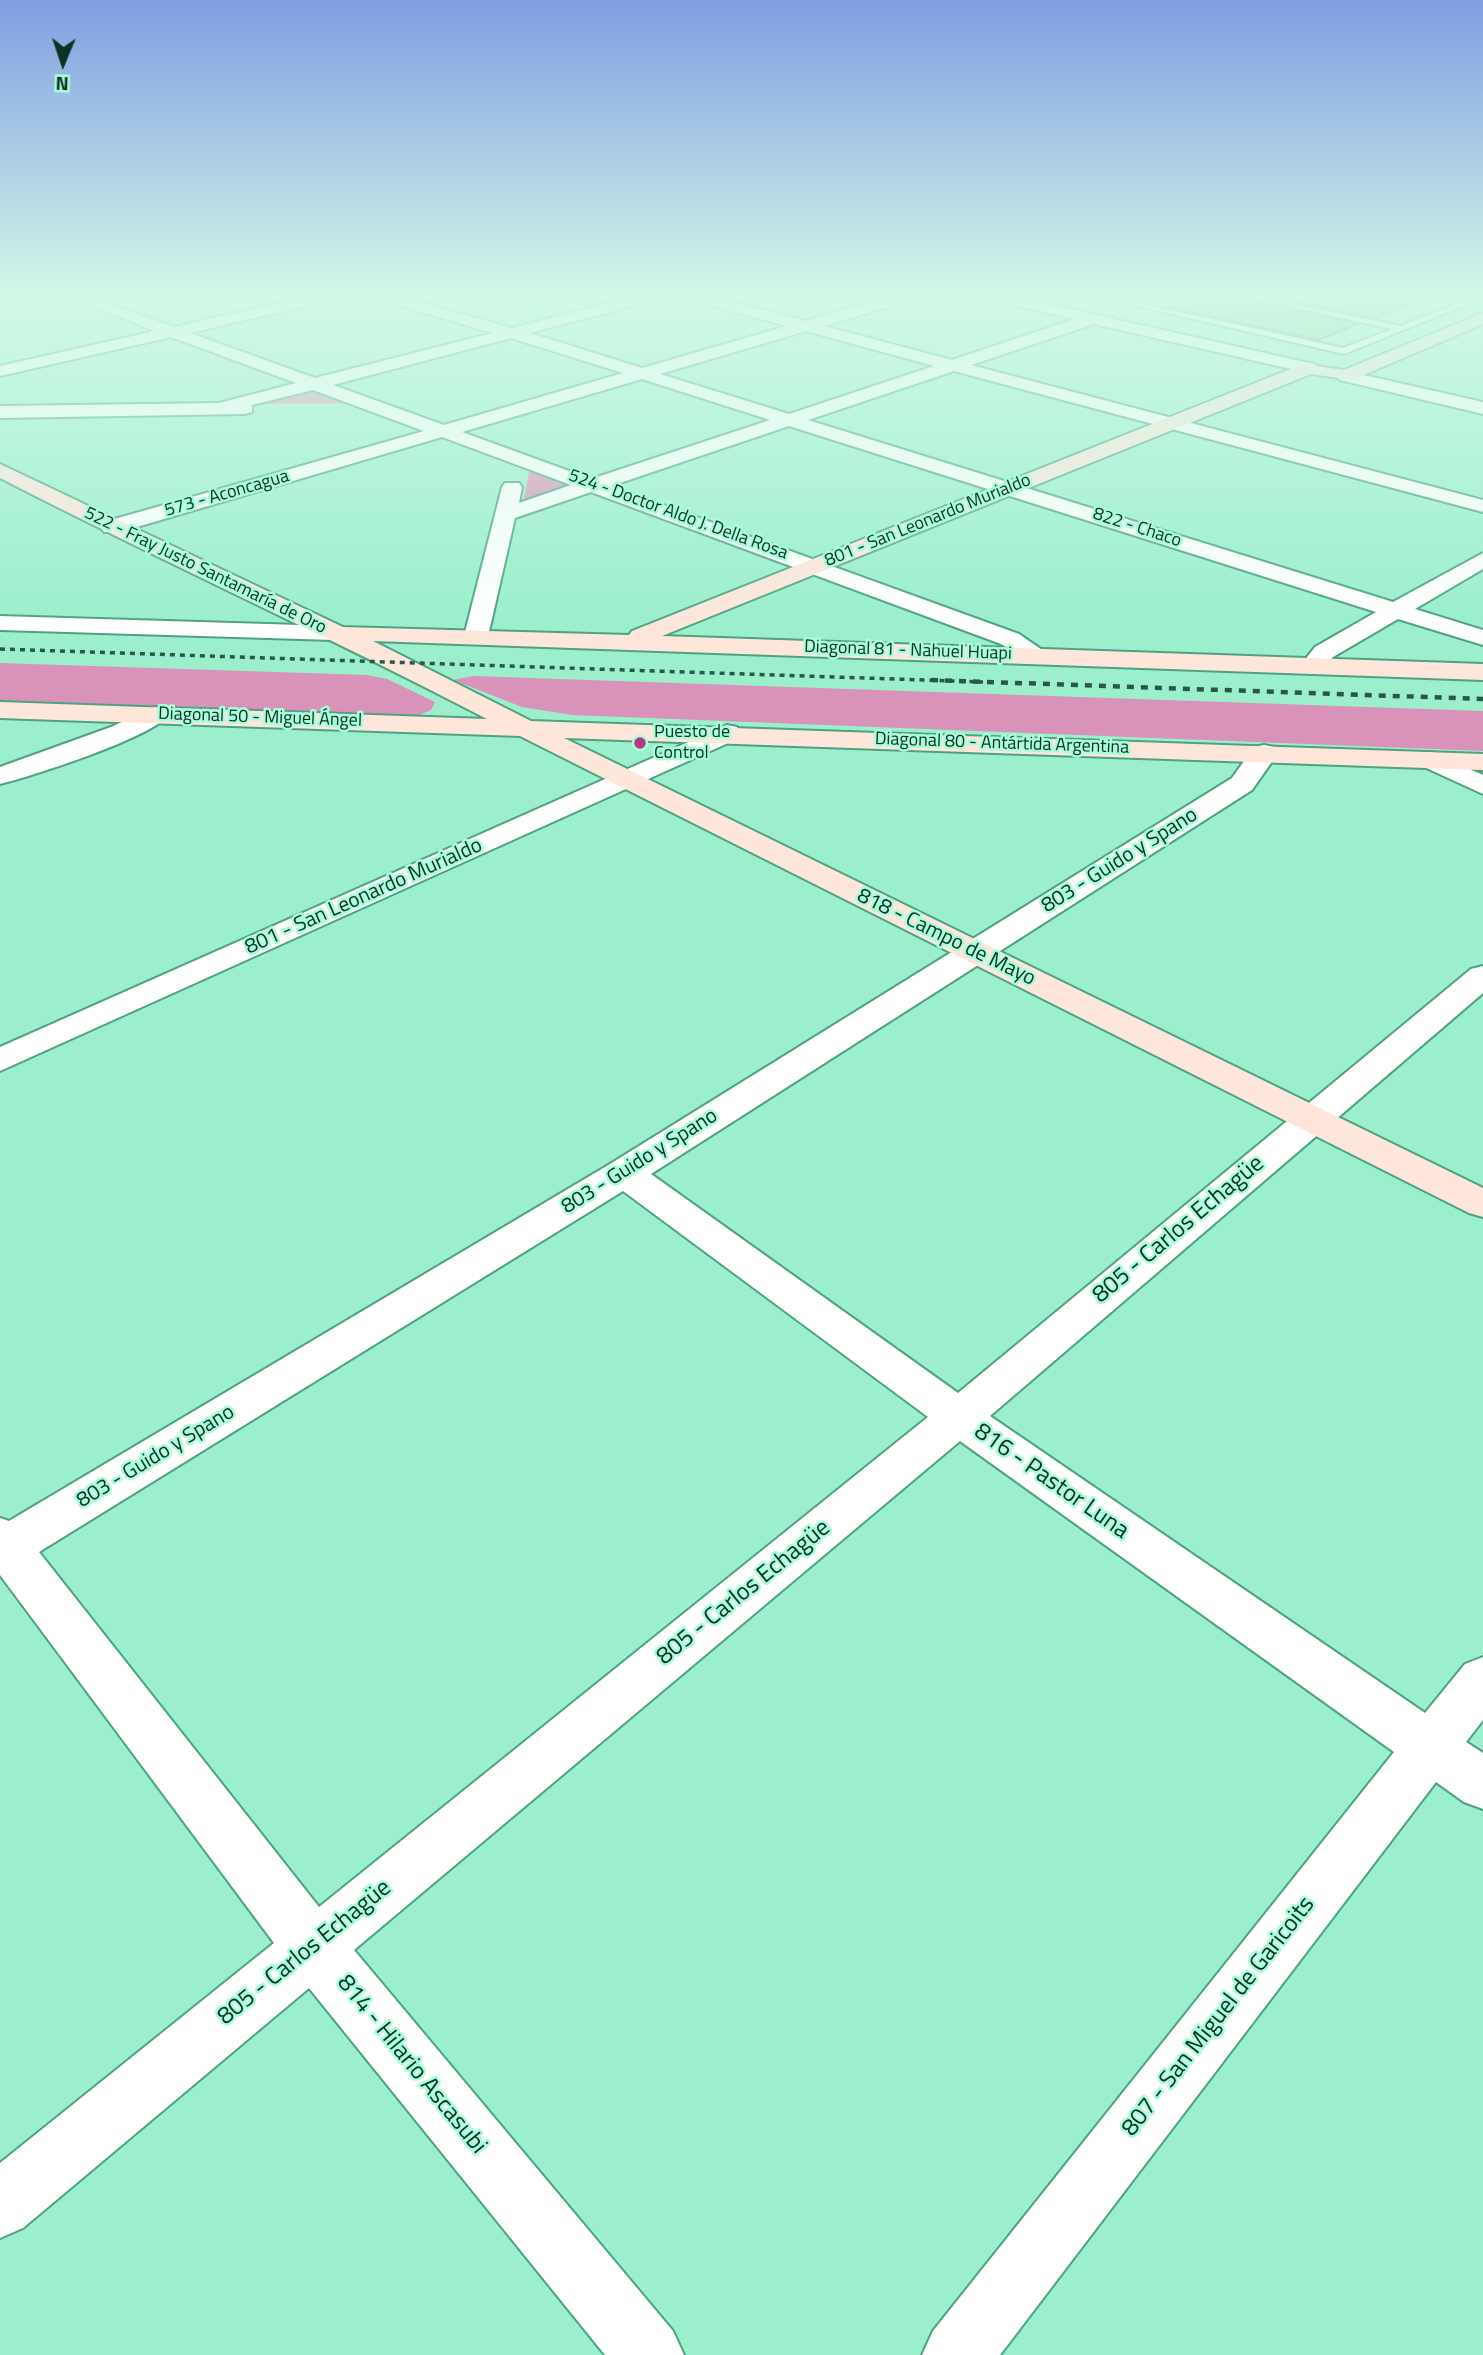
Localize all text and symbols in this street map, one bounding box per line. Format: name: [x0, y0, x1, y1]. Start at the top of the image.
north arrow: [28, 28, 98, 98]
text: N: [55, 70, 69, 99]
street label: 524 - Doctor Aldo J. Della Rosa: [565, 465, 791, 565]
street label: 573 - Aconcagua: [162, 466, 292, 522]
street label: 801 - San Leonardo Murialdo: [822, 470, 1034, 572]
street label: 522 - Fray Justo Santamaría de Oro: [80, 503, 330, 639]
street label: 822 - Chaco: [1090, 504, 1184, 552]
street label: Diagonal 81 - Nahuel Huapi: [804, 637, 1012, 665]
street label: Diagonal 50 - Miguel Ángel: [158, 704, 362, 732]
place label: Puesto de Control: [654, 722, 730, 764]
street label: Diagonal 80 - Antártida Argentina: [874, 729, 1130, 759]
marker: Puesto de Control: [632, 735, 648, 751]
street label: 803 - Guido y Spano: [1037, 803, 1203, 919]
street label: 801 - San Leonardo Murialdo: [241, 833, 487, 961]
street label: 818 - Campo de Mayo: [853, 884, 1039, 992]
street label: 803 - Guido y Spano: [557, 1104, 723, 1220]
street label: 805 - Carlos Echagüe: [1087, 1150, 1271, 1310]
street label: 803 - Guido y Spano: [73, 1400, 239, 1514]
street label: 816 - Pastor Luna: [968, 1418, 1134, 1546]
street label: 805 - Carlos Echagüe: [651, 1514, 837, 1672]
street label: 805 - Carlos Echagüe: [212, 1874, 398, 2032]
street label: 807 - San Miguel de Garicoits: [1116, 1891, 1322, 2143]
street label: 814 - Hilario Ascasubi: [330, 1970, 492, 2160]

